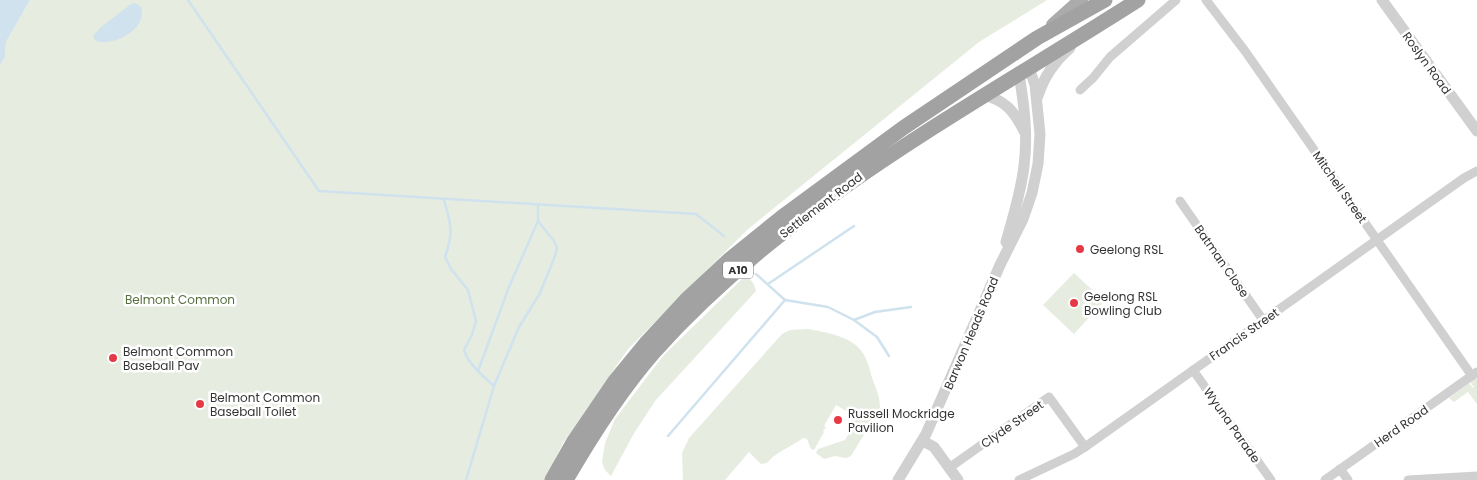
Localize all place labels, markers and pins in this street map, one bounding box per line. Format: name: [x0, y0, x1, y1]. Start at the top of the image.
place label: Geelong RSL: [1090, 241, 1163, 258]
marker: Geelong RSL: [1074, 243, 1086, 255]
place label: Geelong RSL Bowling Club: [1084, 288, 1162, 319]
marker: Geelong RSL Bowling Club: [1068, 297, 1080, 309]
place label: Belmont Common Baseball Pav: [123, 343, 233, 374]
marker: Belmont Common Baseball Pav: [107, 352, 119, 364]
place label: Belmont Common Baseball Toilet: [210, 389, 320, 420]
marker: Belmont Common Baseball Toilet: [194, 398, 206, 410]
place label: Russell Mockridge Pavilion: [848, 405, 955, 436]
marker: Russell Mockridge Pavilion: [832, 414, 844, 426]

